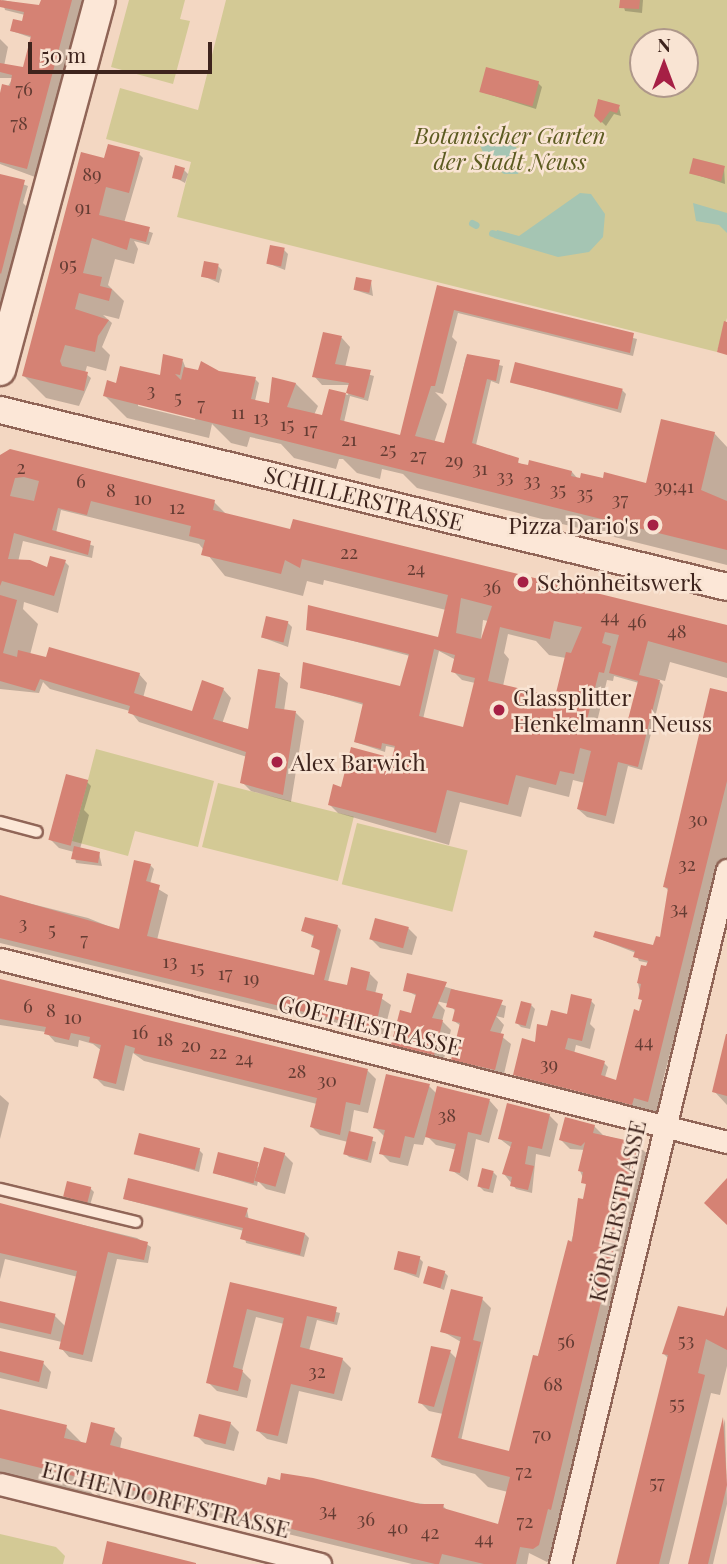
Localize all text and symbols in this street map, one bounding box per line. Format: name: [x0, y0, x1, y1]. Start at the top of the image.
scale bar: [32, 28, 215, 72]
north arrow: [629, 28, 699, 98]
text: N: [657, 31, 671, 57]
text: 50 m: [41, 40, 86, 68]
house number: 76: [15, 78, 33, 100]
house number: 78: [10, 112, 28, 134]
park label: Botanischer Garten der Stadt Neuss: [414, 121, 606, 175]
house number: 89: [82, 163, 102, 185]
house number: 91: [75, 196, 91, 218]
house number: 95: [59, 253, 77, 275]
house number: 3: [147, 379, 155, 401]
house number: 5: [174, 386, 182, 408]
house number: 7: [197, 393, 205, 415]
house number: 11: [231, 401, 245, 423]
house number: 13: [253, 406, 269, 428]
house number: 15: [280, 413, 294, 435]
house number: 17: [303, 418, 317, 440]
house number: 21: [341, 428, 357, 450]
house number: 25: [380, 438, 396, 460]
house number: 27: [410, 444, 426, 466]
house number: 29: [445, 449, 463, 471]
house number: 2: [16, 456, 26, 478]
house number: 31: [472, 457, 488, 479]
street label: SCHILLERSTRASSE: [262, 460, 466, 536]
house number: 33: [496, 465, 514, 487]
house number: 33: [523, 469, 541, 491]
house number: 6: [76, 470, 86, 492]
house number: 39;41: [654, 475, 694, 497]
house number: 35: [550, 478, 566, 500]
house number: 8: [106, 479, 116, 501]
house number: 35: [577, 482, 593, 504]
house number: 10: [134, 487, 152, 509]
house number: 37: [612, 488, 628, 510]
house number: 12: [169, 496, 185, 518]
place label: Pizza Dario's: [508, 511, 639, 539]
marker: Pizza Dario's: [645, 517, 661, 533]
house number: 22: [340, 541, 358, 563]
house number: 24: [407, 557, 425, 579]
place label: Schönheitswerk: [537, 568, 702, 596]
marker: Schönheitswerk: [515, 574, 531, 590]
house number: 36: [483, 576, 501, 598]
house number: 44: [601, 605, 619, 627]
house number: 46: [627, 610, 647, 632]
house number: 48: [667, 620, 687, 642]
place label: Glassplitter Henkelmann Neuss: [513, 683, 712, 737]
marker: Glassplitter Henkelmann Neuss: [491, 702, 507, 718]
place label: Alex Barwich: [291, 748, 426, 776]
marker: Alex Barwich: [269, 754, 285, 770]
house number: 30: [688, 808, 708, 830]
house number: 32: [678, 853, 696, 875]
house number: 34: [670, 897, 688, 919]
house number: 3: [19, 912, 27, 934]
house number: 5: [48, 918, 56, 940]
house number: 7: [80, 928, 88, 950]
house number: 13: [162, 950, 178, 972]
house number: 15: [190, 956, 204, 978]
house number: 17: [218, 962, 232, 984]
house number: 19: [243, 967, 259, 989]
street label: GOETHESTRASSE: [276, 989, 464, 1061]
house number: 6: [23, 995, 33, 1017]
house number: 8: [46, 999, 56, 1021]
house number: 10: [64, 1006, 82, 1028]
house number: 16: [132, 1021, 148, 1043]
house number: 18: [157, 1028, 173, 1050]
house number: 44: [635, 1030, 653, 1052]
house number: 20: [181, 1034, 201, 1056]
house number: 22: [209, 1041, 227, 1063]
house number: 24: [235, 1047, 253, 1069]
house number: 39: [540, 1053, 558, 1075]
house number: 28: [288, 1060, 306, 1082]
house number: 30: [317, 1069, 337, 1091]
house number: 38: [438, 1104, 456, 1126]
street label: KÖRNERSTRASSE: [583, 1117, 651, 1305]
house number: 53: [678, 1329, 694, 1351]
house number: 56: [557, 1330, 575, 1352]
house number: 32: [308, 1360, 326, 1382]
house number: 68: [543, 1373, 563, 1395]
house number: 55: [669, 1392, 685, 1414]
house number: 70: [532, 1423, 552, 1445]
street label: EICHENDORFFSTRASSE: [39, 1455, 293, 1543]
house number: 72: [516, 1460, 532, 1482]
house number: 57: [649, 1471, 665, 1493]
house number: 34: [319, 1499, 337, 1521]
house number: 36: [357, 1508, 375, 1530]
house number: 72: [517, 1510, 533, 1532]
house number: 40: [388, 1516, 408, 1538]
house number: 42: [421, 1521, 439, 1543]
house number: 44: [475, 1527, 493, 1549]

